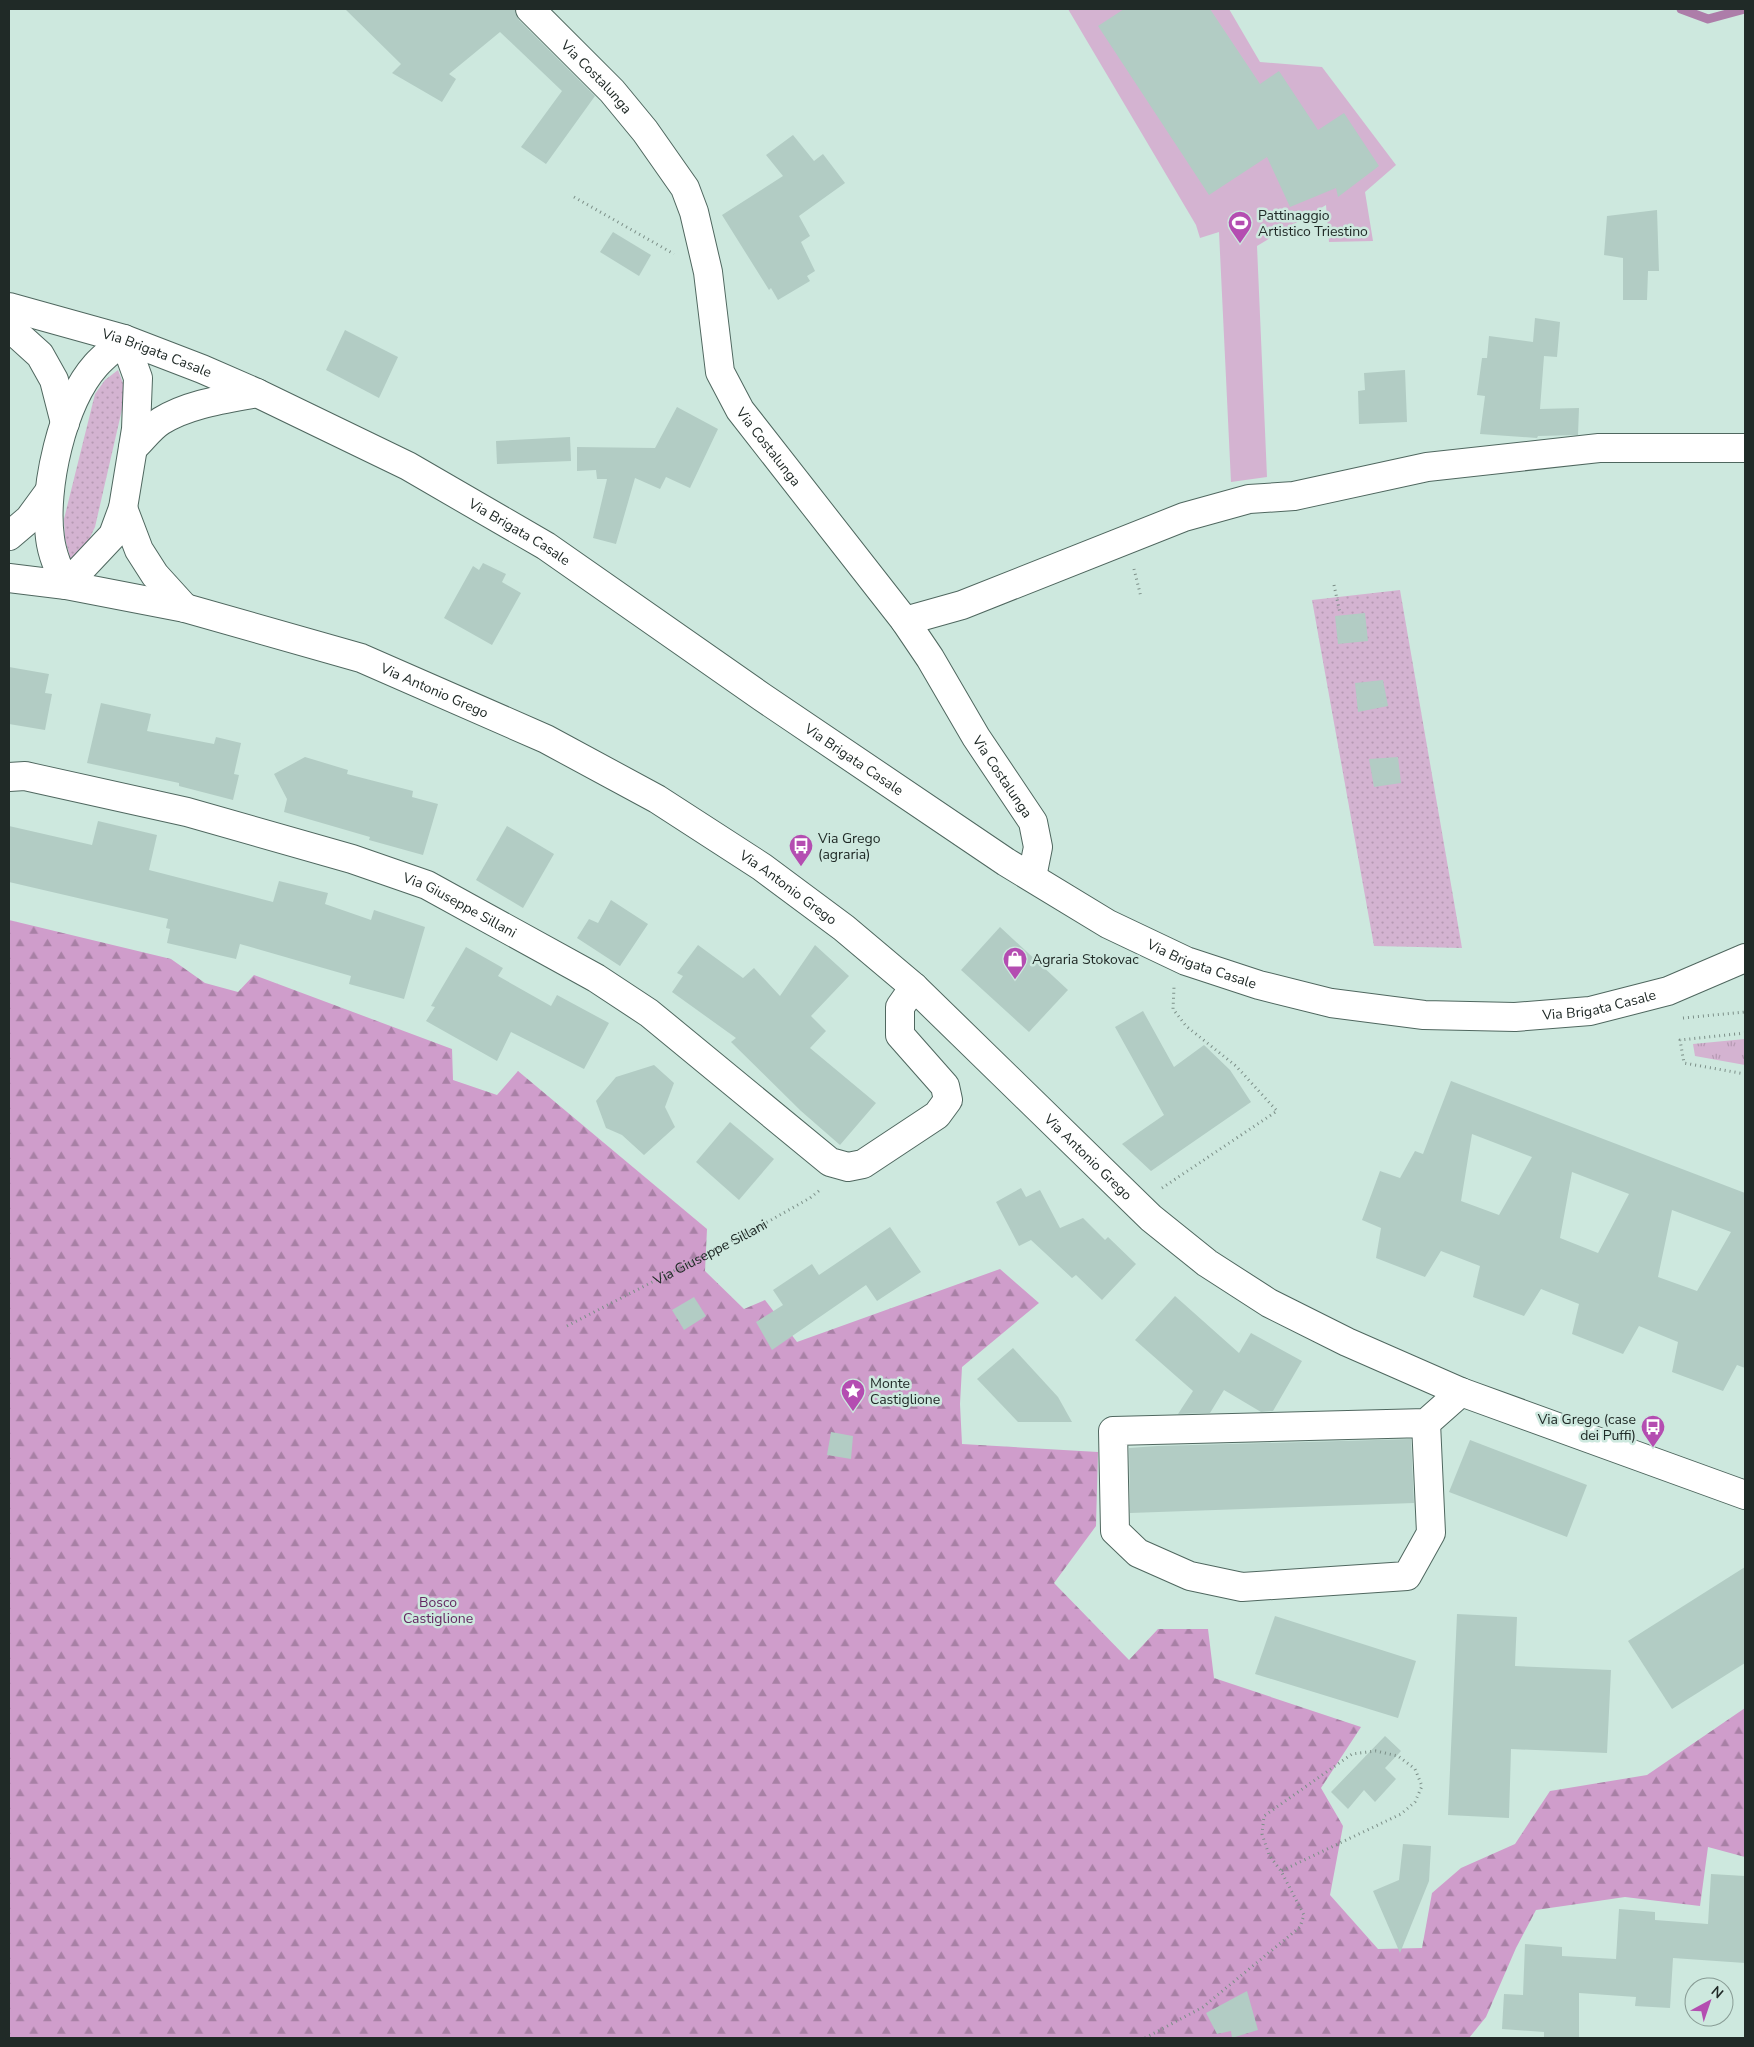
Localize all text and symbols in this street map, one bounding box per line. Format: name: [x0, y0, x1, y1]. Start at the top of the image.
street label: Via Costalunga: [556, 35, 636, 118]
place label: Pattinaggio Artistico Triestino: [1258, 206, 1368, 241]
sports icon: Pattinaggio Artistico Triestino: [1227, 210, 1253, 244]
street label: Via Brigata Casale: [99, 324, 215, 382]
street label: Via Costalunga: [731, 403, 805, 490]
street label: Via Brigata Casale: [464, 494, 574, 570]
street label: Via Antonio Grego: [377, 658, 492, 723]
street label: Via Brigata Casale: [800, 719, 907, 800]
street label: Via Costalunga: [967, 731, 1037, 822]
place label: Via Grego (agraria): [817, 829, 881, 864]
bus stop icon: Via Grego (agraria): [788, 833, 814, 867]
street label: Via Antonio Grego: [735, 845, 841, 930]
street label: Via Giuseppe Sillani: [399, 868, 520, 942]
street label: Via Brigata Casale: [1143, 935, 1259, 994]
shop icon: Agraria Stokovac: [1002, 946, 1028, 980]
place label: Agraria Stokovac: [1032, 950, 1139, 969]
street label: Via Brigata Casale: [1541, 985, 1658, 1025]
street label: Via Antonio Grego: [1039, 1109, 1136, 1205]
street label: Via Giuseppe Sillani: [649, 1215, 771, 1290]
place label: Monte Castiglione: [870, 1374, 940, 1409]
place icon: Monte Castiglione: [840, 1378, 866, 1412]
place label: Via Grego (case dei Puffi): [1537, 1410, 1636, 1445]
bus stop icon: Via Grego (case dei Puffi): [1640, 1414, 1666, 1448]
park label: Bosco Castiglione: [403, 1593, 473, 1628]
north arrow: [1684, 1977, 1734, 2027]
text: N: [1707, 1982, 1727, 2003]

